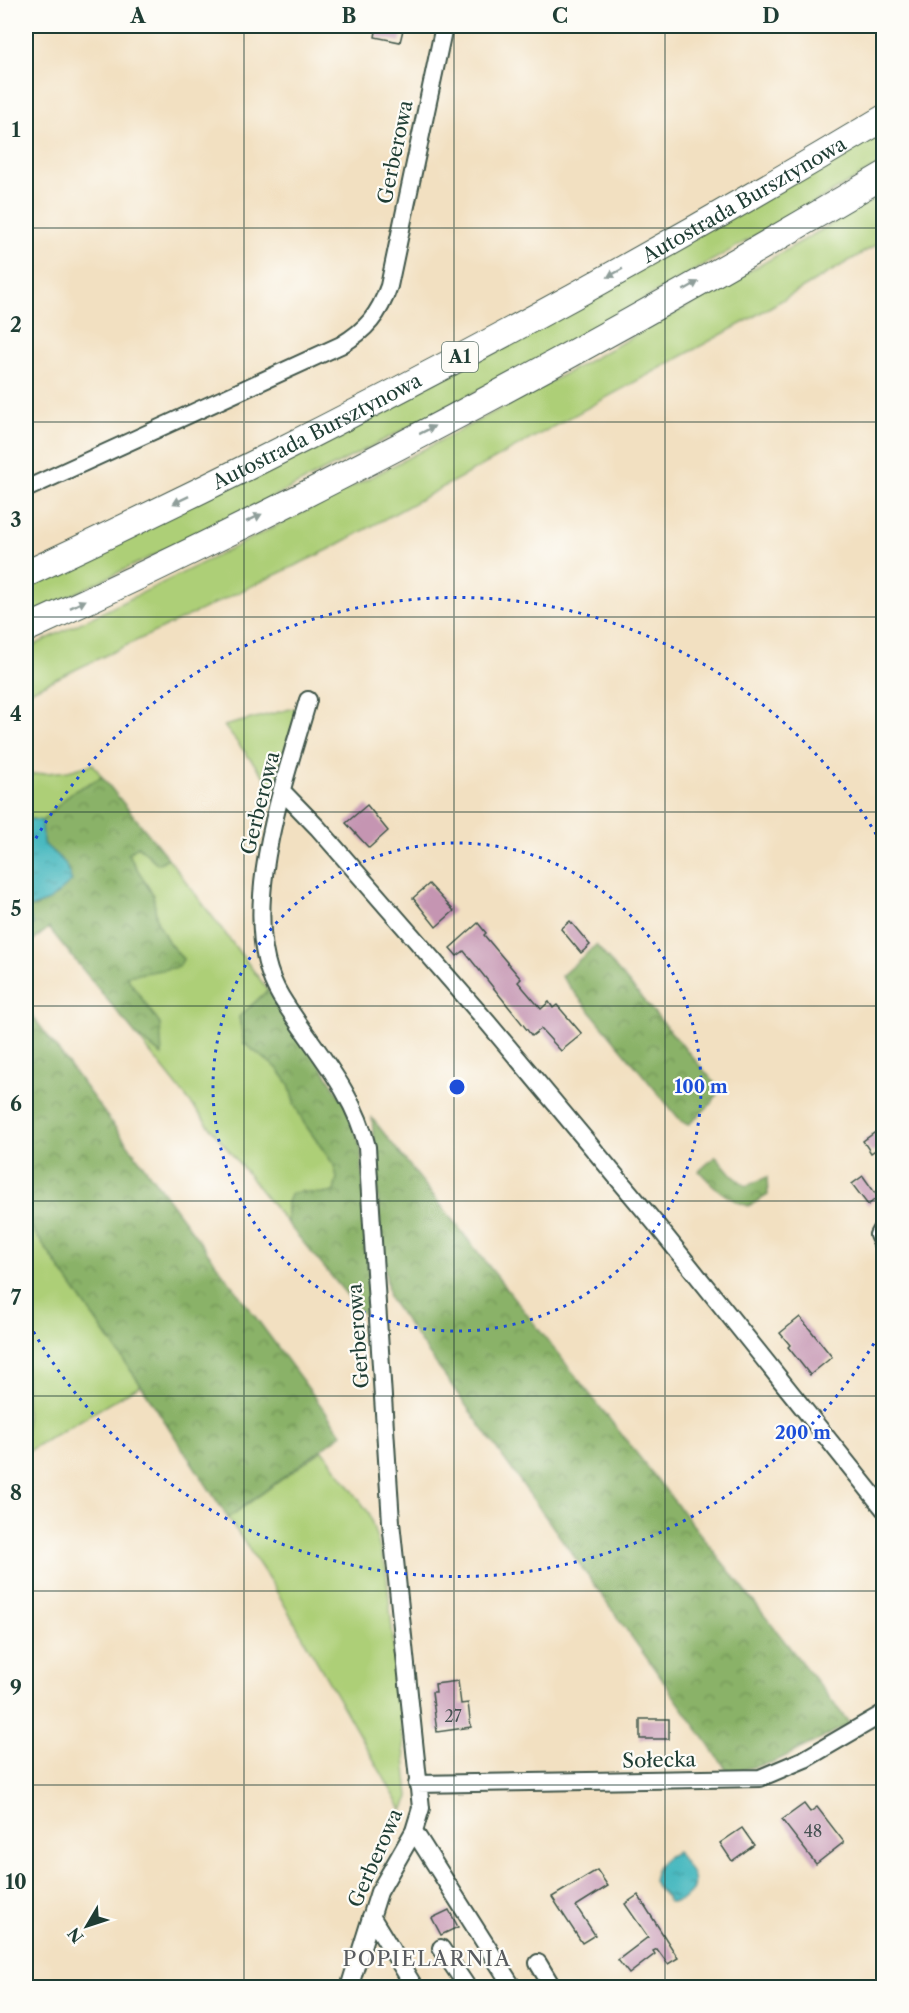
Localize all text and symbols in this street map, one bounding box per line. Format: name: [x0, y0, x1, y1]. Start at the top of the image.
text: A: [129, 4, 146, 28]
text: B: [342, 4, 357, 28]
text: C: [552, 4, 568, 28]
text: D: [762, 4, 780, 28]
street label: Gerberowa: [372, 98, 418, 206]
text: 1: [12, 118, 21, 142]
street label: Autostrada Bursztynowa: [637, 131, 851, 268]
one-way arrow: [606, 268, 623, 278]
one-way arrow: [683, 281, 700, 291]
text: 2: [10, 313, 22, 337]
road number: A1: [442, 342, 478, 372]
street label: Autostrada Bursztynowa: [208, 368, 426, 495]
one-way arrow: [419, 425, 436, 434]
one-way arrow: [173, 495, 190, 504]
text: 3: [10, 508, 22, 532]
one-way arrow: [245, 514, 262, 523]
one-way arrow: [70, 600, 87, 609]
text: 4: [10, 702, 22, 726]
street label: Gerberowa: [236, 749, 285, 857]
text: 5: [10, 897, 22, 921]
text: 100 m: [674, 1076, 728, 1098]
centre of rings: [447, 1077, 467, 1097]
text: 6: [10, 1092, 22, 1116]
street label: Gerberowa: [342, 1282, 374, 1389]
text: 7: [11, 1286, 22, 1310]
text: 200 m: [775, 1422, 831, 1444]
text: 8: [10, 1481, 22, 1505]
text: 9: [10, 1676, 22, 1700]
house number: 27: [444, 1706, 462, 1726]
street label: Sołecka: [622, 1747, 697, 1773]
street label: Gerberowa: [343, 1805, 408, 1911]
house number: 48: [804, 1821, 822, 1841]
text: 10: [5, 1870, 27, 1894]
north arrow: [57, 1896, 117, 1956]
text: N: [63, 1924, 87, 1947]
district label: POPIELARNIA: [342, 1946, 512, 1971]

